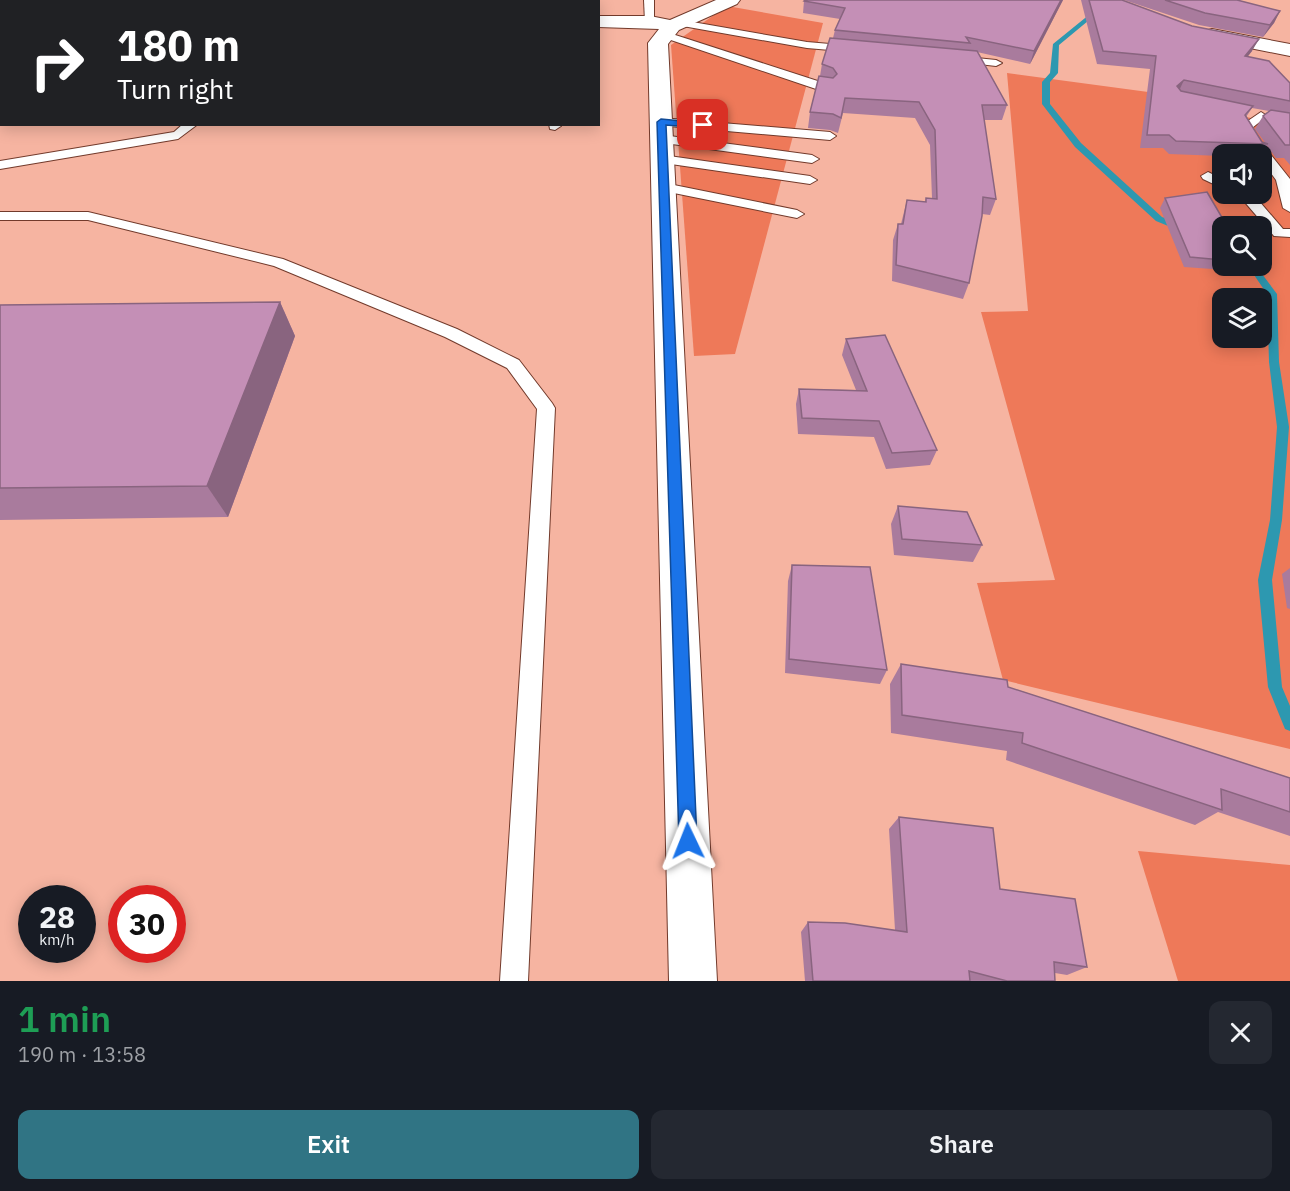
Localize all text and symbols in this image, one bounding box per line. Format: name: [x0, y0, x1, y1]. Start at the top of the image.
text: 180 m: [117, 18, 240, 73]
icon: right: [18, 24, 96, 102]
text: Turn right: [117, 71, 234, 106]
pin: [677, 99, 728, 150]
icon: arrive: [686, 108, 719, 141]
map controls: [1212, 144, 1272, 348]
button: sound: [1212, 144, 1272, 204]
button: search: [1212, 216, 1272, 276]
button: layers: [1212, 288, 1272, 348]
position arrow: [656, 809, 720, 873]
speed limit sign: 30: [108, 885, 186, 963]
text: 28: [39, 897, 75, 936]
text: km/h: [39, 930, 75, 949]
text: 1 min: [18, 995, 111, 1042]
button: close: [1209, 1001, 1272, 1064]
text: 190 m · 13:58: [18, 1041, 146, 1068]
button: Exit: [18, 1110, 639, 1179]
button: Share: [651, 1110, 1272, 1179]

